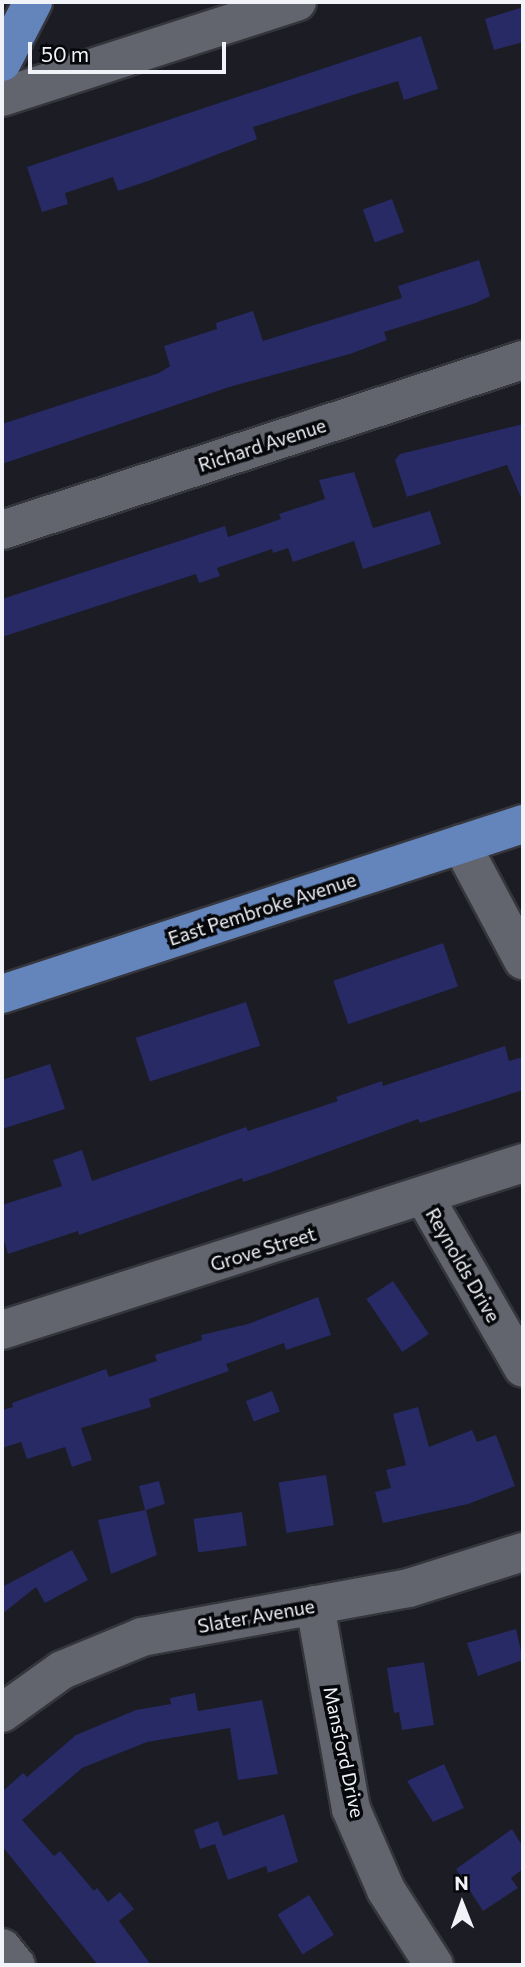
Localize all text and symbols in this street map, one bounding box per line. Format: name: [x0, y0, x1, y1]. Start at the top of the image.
scale bar: [32, 28, 229, 72]
text: 50 m: [41, 41, 89, 66]
street label: Richard Avenue: [195, 414, 329, 476]
street label: East Pembroke Avenue: [165, 868, 359, 950]
street label: Reynolds Drive: [421, 1204, 505, 1326]
street label: Grove Street: [208, 1222, 318, 1276]
street label: Slater Avenue: [196, 1595, 316, 1637]
street label: Mansford Drive: [319, 1684, 369, 1820]
north arrow: [427, 1869, 497, 1939]
text: N: [454, 1871, 469, 1894]

